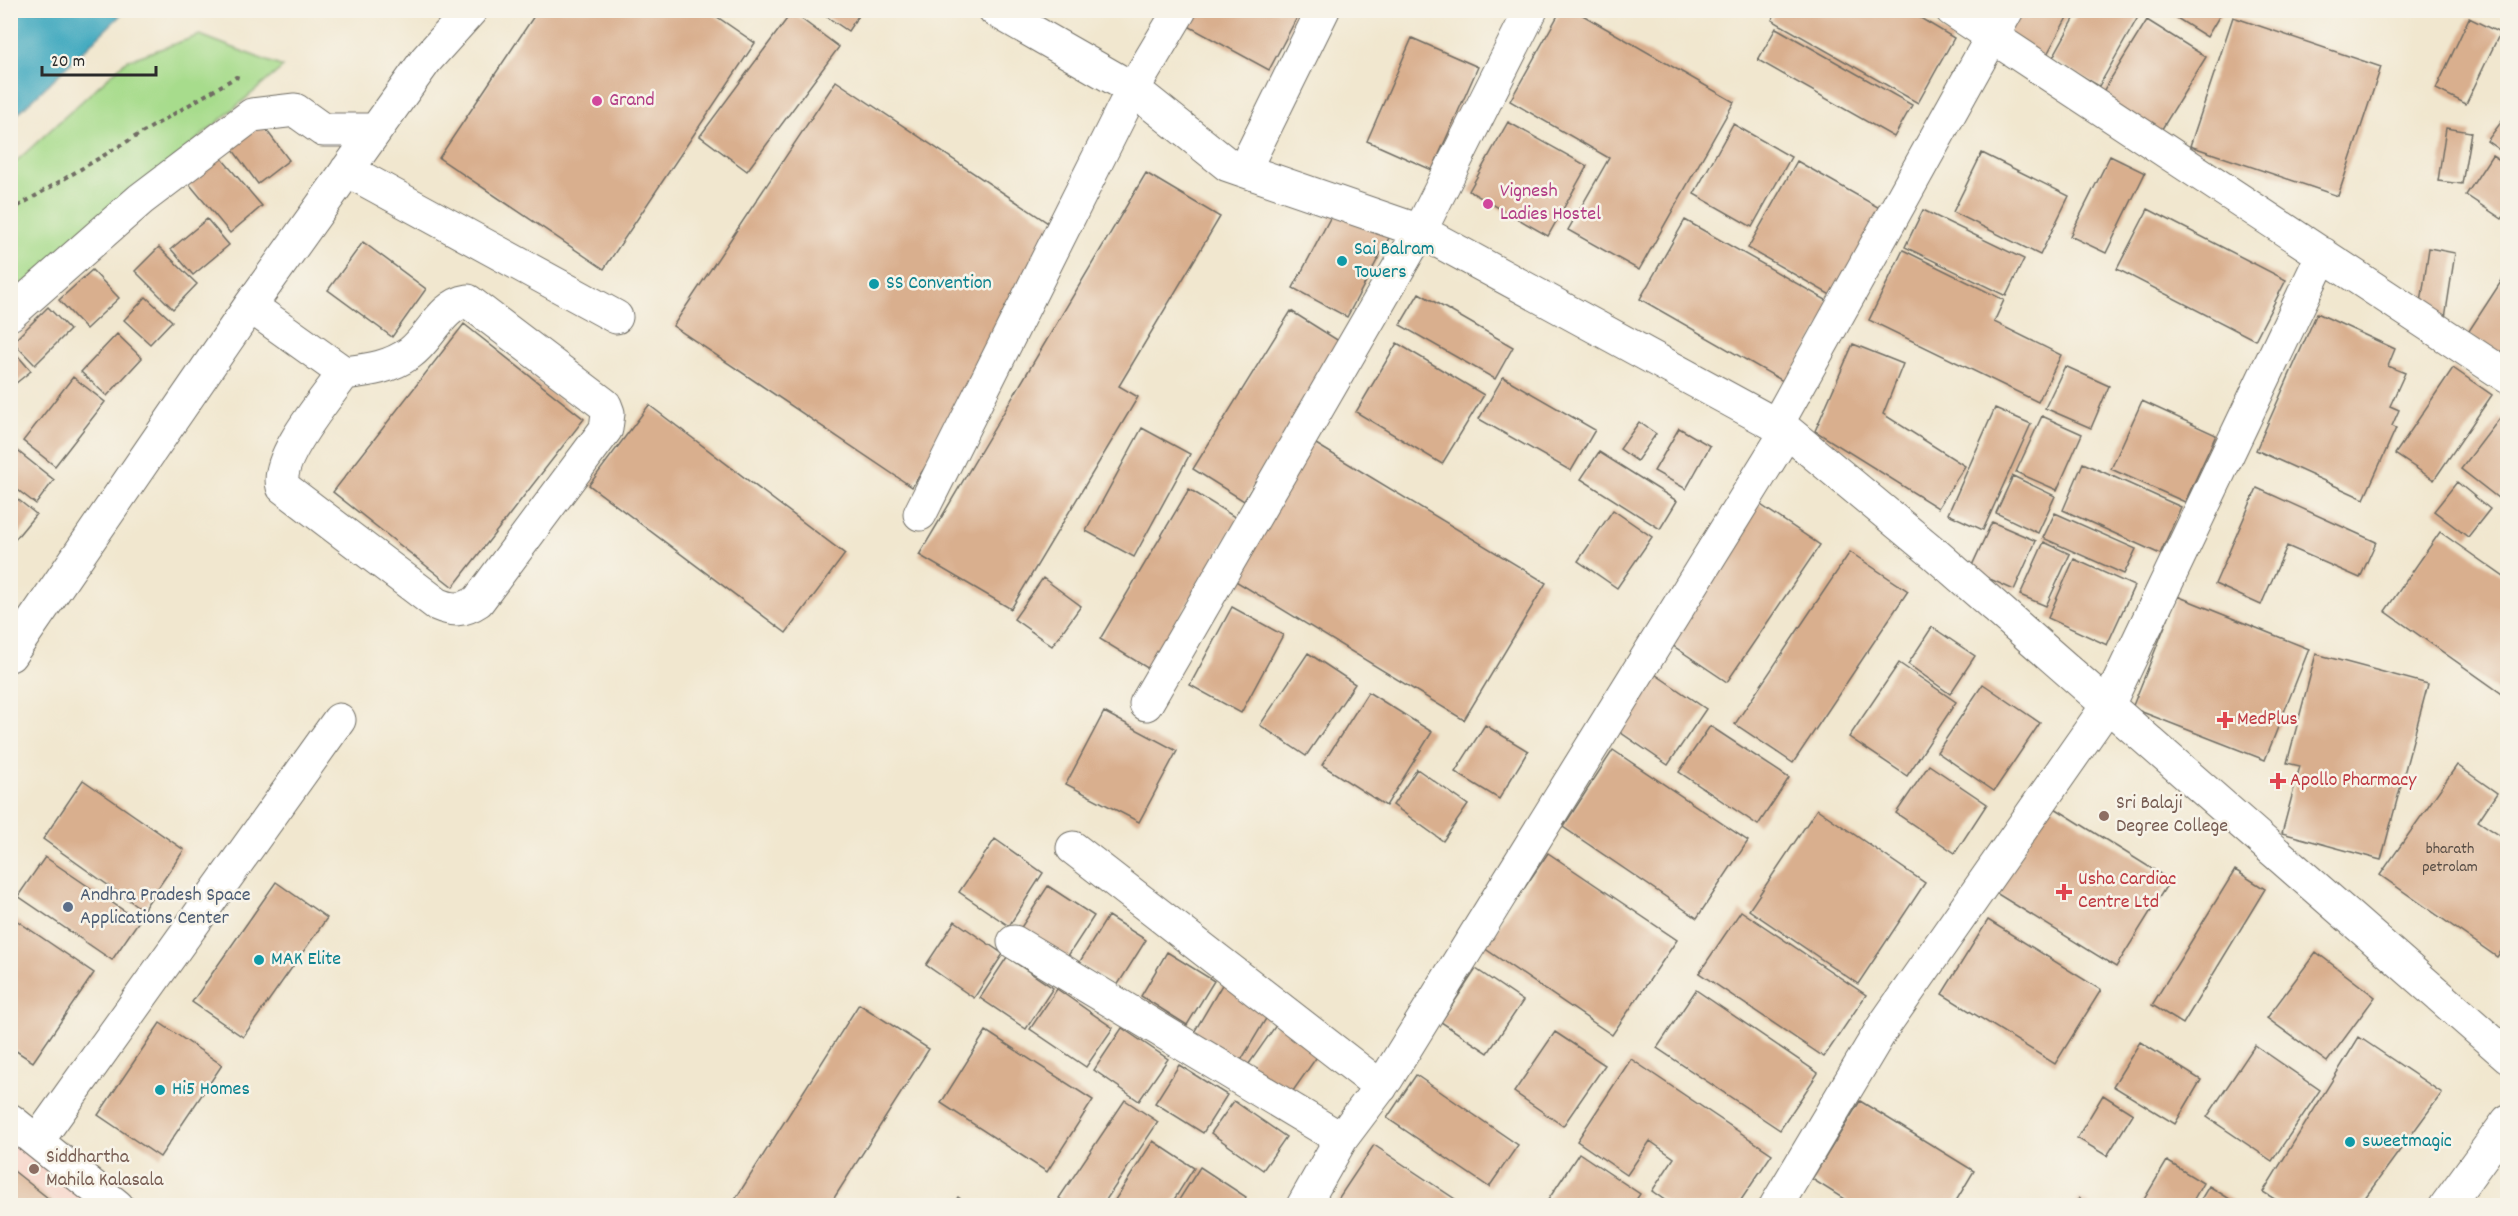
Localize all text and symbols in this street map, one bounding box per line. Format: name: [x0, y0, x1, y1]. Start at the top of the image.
scale bar: [42, 39, 156, 77]
text: 20 m: [51, 50, 85, 75]
place label: Grand: [609, 87, 655, 115]
marker: Grand: [590, 94, 604, 108]
place label: Vignesh Ladies Hostel: [1500, 178, 1601, 229]
marker: Vignesh Ladies Hostel: [1481, 197, 1495, 211]
place label: Sai Balram Towers: [1354, 236, 1435, 287]
marker: Sai Balram Towers: [1335, 254, 1349, 268]
place label: SS Convention: [886, 270, 992, 298]
marker: SS Convention: [867, 277, 881, 291]
place label: MedPlus: [2237, 706, 2298, 734]
marker: MedPlus: [2218, 713, 2232, 727]
place label: Apollo Pharmacy: [2290, 767, 2417, 795]
marker: Apollo Pharmacy: [2271, 774, 2285, 788]
place label: Sri Balaji Degree College: [2116, 790, 2228, 841]
marker: Sri Balaji Degree College: [2097, 809, 2111, 823]
house number: bharath petrolam: [2422, 838, 2478, 879]
place label: Usha Cardiac Centre Ltd: [2078, 866, 2176, 917]
place label: Andhra Pradesh Space Applications Center: [80, 882, 251, 933]
marker: Usha Cardiac Centre Ltd: [2055, 883, 2073, 901]
marker: Andhra Pradesh Space Applications Center: [61, 900, 75, 914]
place label: MAK Elite: [271, 946, 341, 974]
marker: MAK Elite: [252, 953, 266, 967]
place label: Hi5 Homes: [172, 1076, 250, 1104]
marker: Hi5 Homes: [153, 1083, 167, 1097]
place label: sweetmagic: [2362, 1128, 2452, 1156]
marker: sweetmagic: [2343, 1135, 2357, 1149]
place label: Siddhartha Mahila Kalasala: [46, 1144, 164, 1195]
marker: Siddhartha Mahila Kalasala: [27, 1162, 41, 1176]

